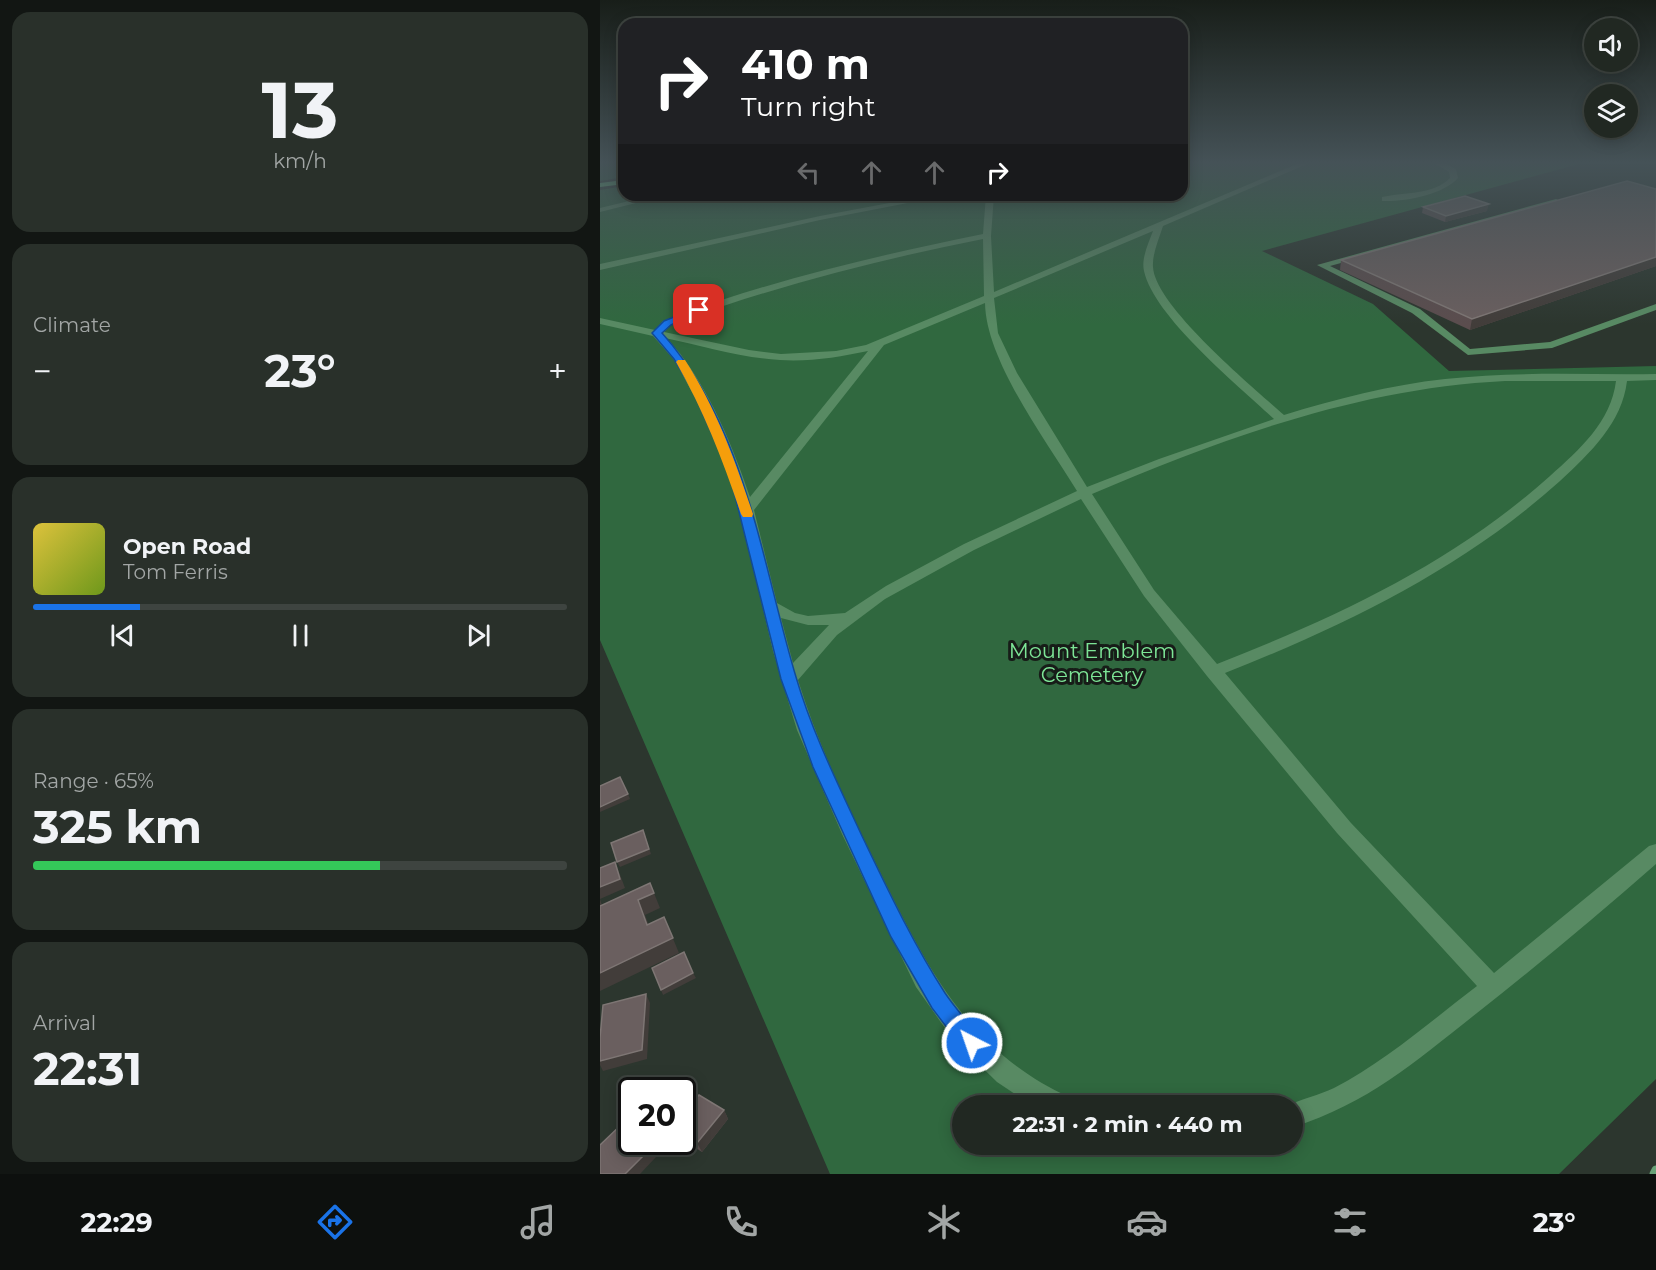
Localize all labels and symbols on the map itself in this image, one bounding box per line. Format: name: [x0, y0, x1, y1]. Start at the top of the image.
pin: [673, 284, 724, 335]
park label: Mount Emblem Cemetery: [1009, 638, 1175, 687]
position arrow: [940, 1011, 1004, 1075]
speed limit sign: 20: [618, 1077, 696, 1155]

